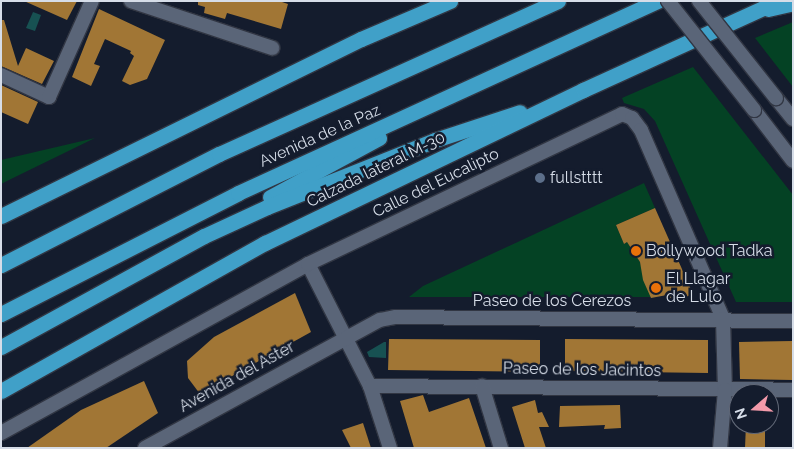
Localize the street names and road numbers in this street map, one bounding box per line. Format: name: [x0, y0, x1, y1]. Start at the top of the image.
street label: Avenida de la Paz: [256, 101, 384, 171]
street label: Calzada lateral M-30: [303, 128, 449, 212]
street label: Calle del Eucalipto: [370, 144, 502, 222]
street label: Paseo de los Cerezos: [473, 291, 631, 311]
street label: Avenida del Aster: [176, 337, 298, 417]
street label: Paseo de los Jacintos: [503, 359, 661, 381]

